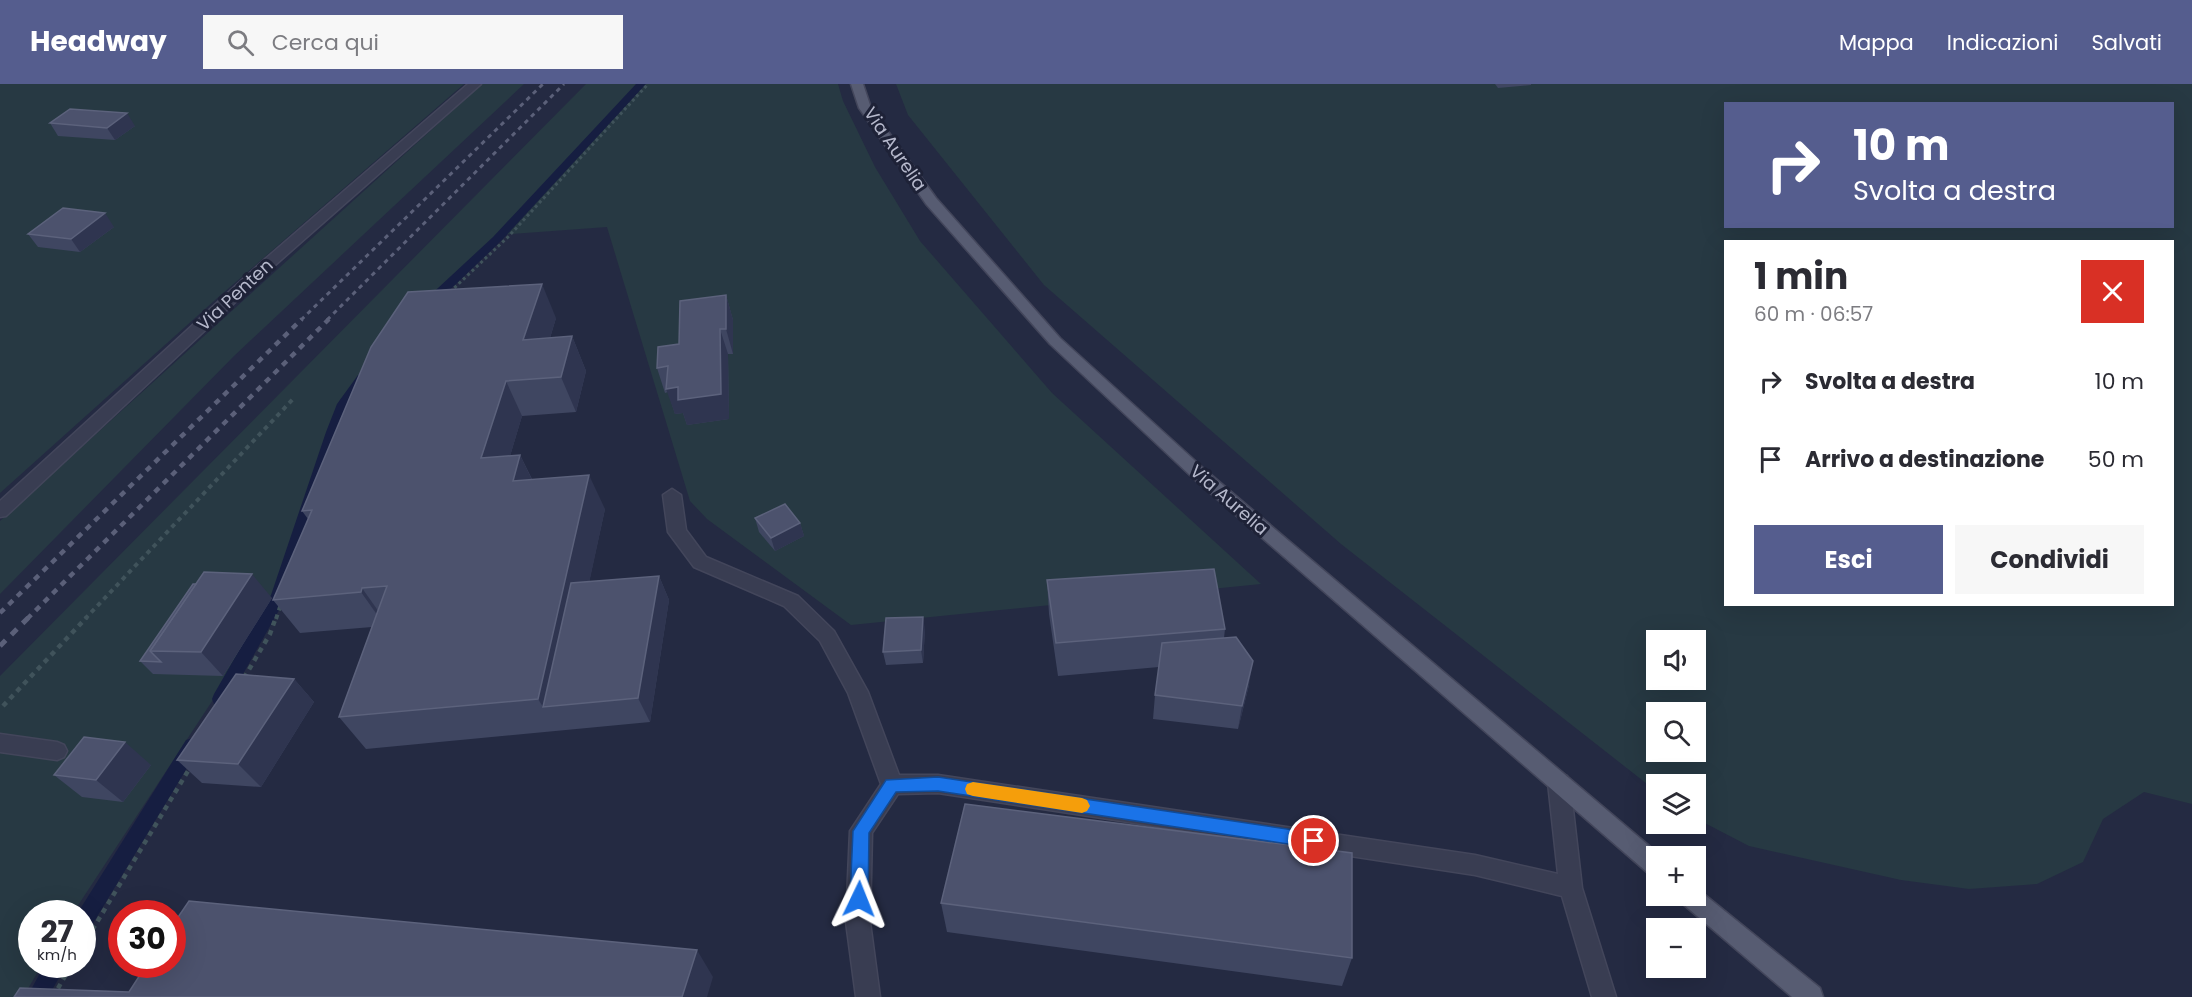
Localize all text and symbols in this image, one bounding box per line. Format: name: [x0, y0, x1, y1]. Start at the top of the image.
search box: [203, 15, 623, 69]
text: Headway: [30, 22, 167, 61]
icon: search: [224, 26, 257, 59]
text: Cerca qui: [272, 27, 379, 58]
text: Mappa: [1839, 28, 1914, 57]
text: Indicazioni: [1947, 28, 2059, 57]
text: Salvati: [2092, 28, 2162, 57]
street label: Via Aurelia: [858, 102, 933, 196]
text: 10 m: [1853, 116, 1950, 175]
icon: right: [1754, 126, 1832, 204]
text: Svolta a destra: [1853, 172, 2056, 209]
text: 1 min: [1754, 251, 1848, 302]
street label: Via Penten: [191, 253, 278, 336]
button: close: [2081, 260, 2144, 323]
text: 60 m · 06:57: [1754, 300, 1873, 328]
icon: right: [1754, 365, 1787, 398]
text: Svolta a destra: [1805, 366, 1975, 397]
text: 10 m: [2095, 366, 2144, 397]
icon: arrive: [1754, 443, 1787, 476]
text: Arrivo a destinazione: [1805, 444, 2044, 475]
text: 50 m: [2088, 444, 2144, 475]
street label: Via Aurelia: [1185, 459, 1274, 541]
button: Esci: [1754, 525, 1943, 594]
button: Condividi: [1955, 525, 2144, 594]
map controls: [1646, 630, 1706, 978]
button: sound: [1646, 630, 1706, 690]
button: search: [1646, 702, 1706, 762]
button: layers: [1646, 774, 1706, 834]
pin: [1288, 815, 1339, 866]
icon: arrive: [1297, 824, 1330, 857]
button: +: [1646, 846, 1706, 906]
position arrow: [827, 867, 891, 931]
speed limit sign: 30: [108, 900, 186, 978]
text: 27: [40, 910, 74, 953]
button: −: [1646, 918, 1706, 978]
text: km/h: [37, 944, 77, 965]

